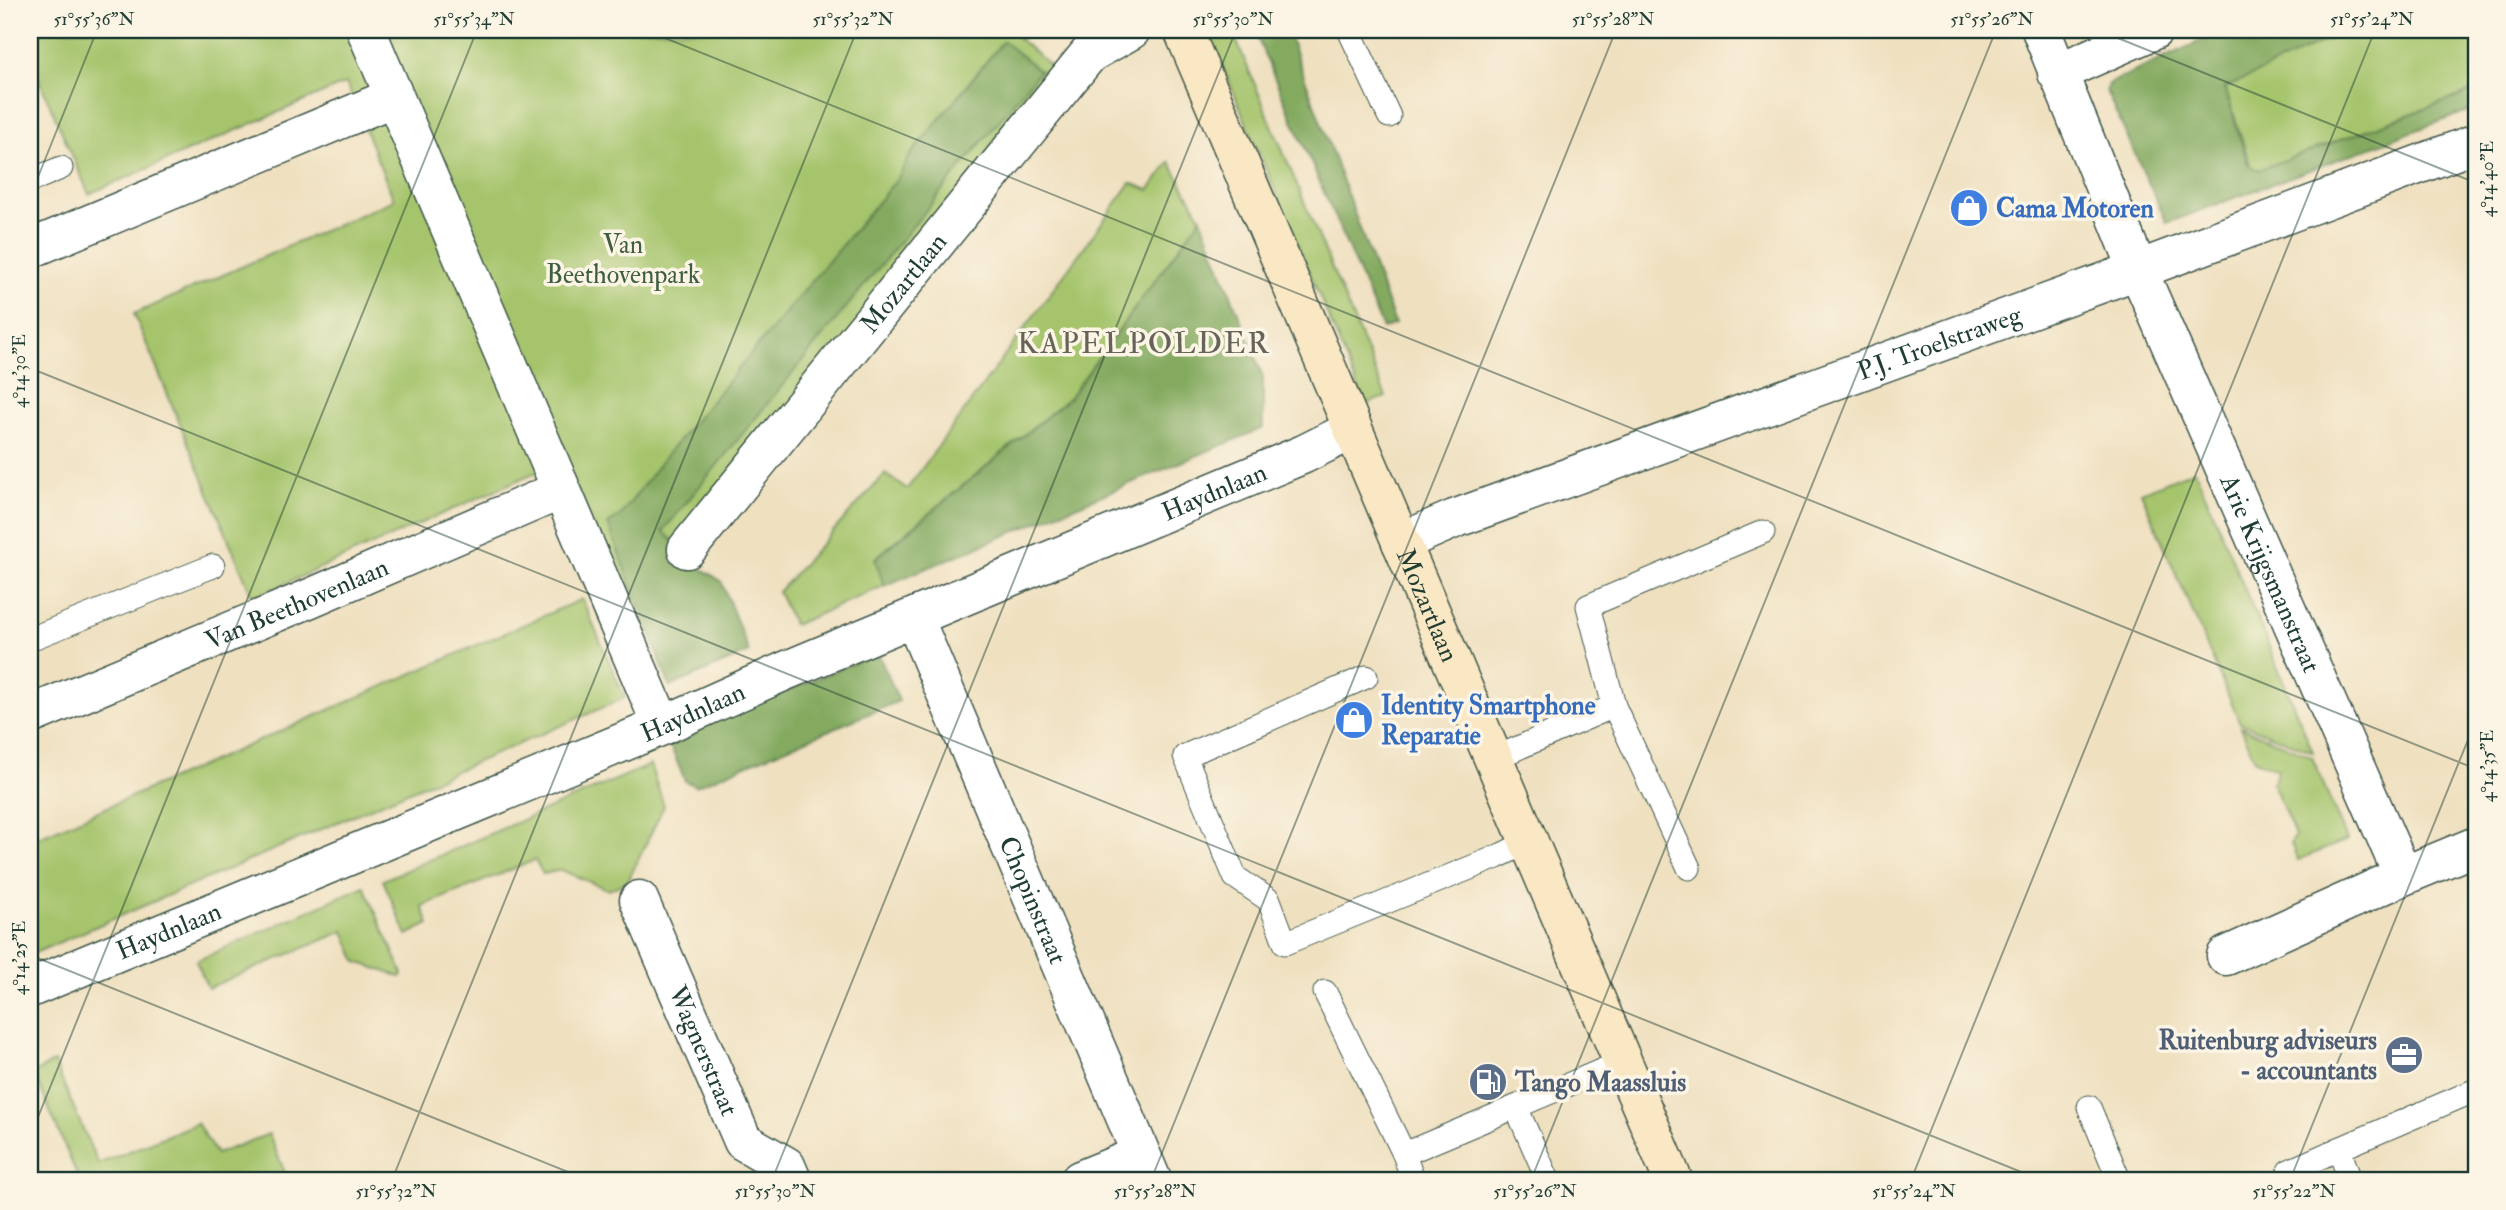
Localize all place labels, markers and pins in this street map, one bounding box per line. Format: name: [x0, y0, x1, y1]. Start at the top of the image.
shop icon: Cama Motoren: [1948, 187, 1990, 229]
place label: Cama Motoren: [1996, 193, 2154, 225]
place label: Identity Smartphone Reparatie: [1381, 690, 1596, 753]
shop icon: Identity Smartphone Reparatie: [1333, 699, 1375, 741]
place label: Ruitenburg adviseurs - accountants: [2158, 1025, 2377, 1087]
office icon: Ruitenburg adviseurs - accountants: [2383, 1034, 2425, 1076]
fuel station icon: Tango Maassluis: [1467, 1061, 1509, 1103]
place label: Tango Maassluis: [1514, 1067, 1686, 1100]

